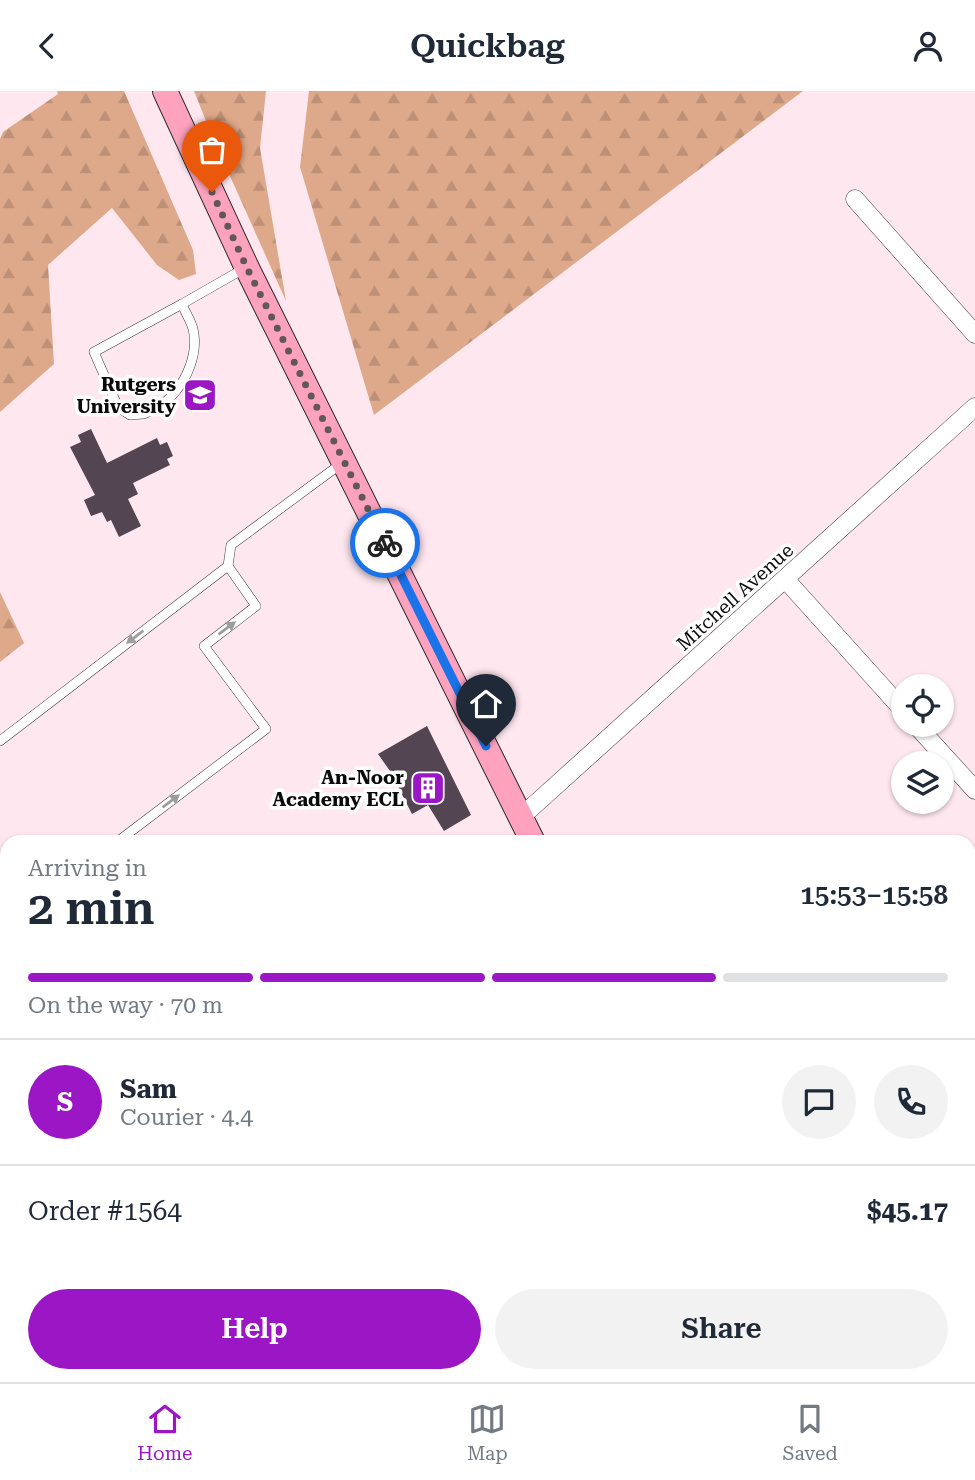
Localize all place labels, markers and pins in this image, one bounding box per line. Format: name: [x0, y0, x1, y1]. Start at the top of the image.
pin: [182, 120, 242, 192]
place label: Rutgers University: [76, 373, 177, 418]
school or university icon: Rutgers University: [181, 376, 219, 414]
pin: [456, 674, 516, 746]
place label: An-Noor Academy ECL: [273, 766, 404, 811]
building icon: An-Noor Academy ECL: [409, 769, 447, 807]

